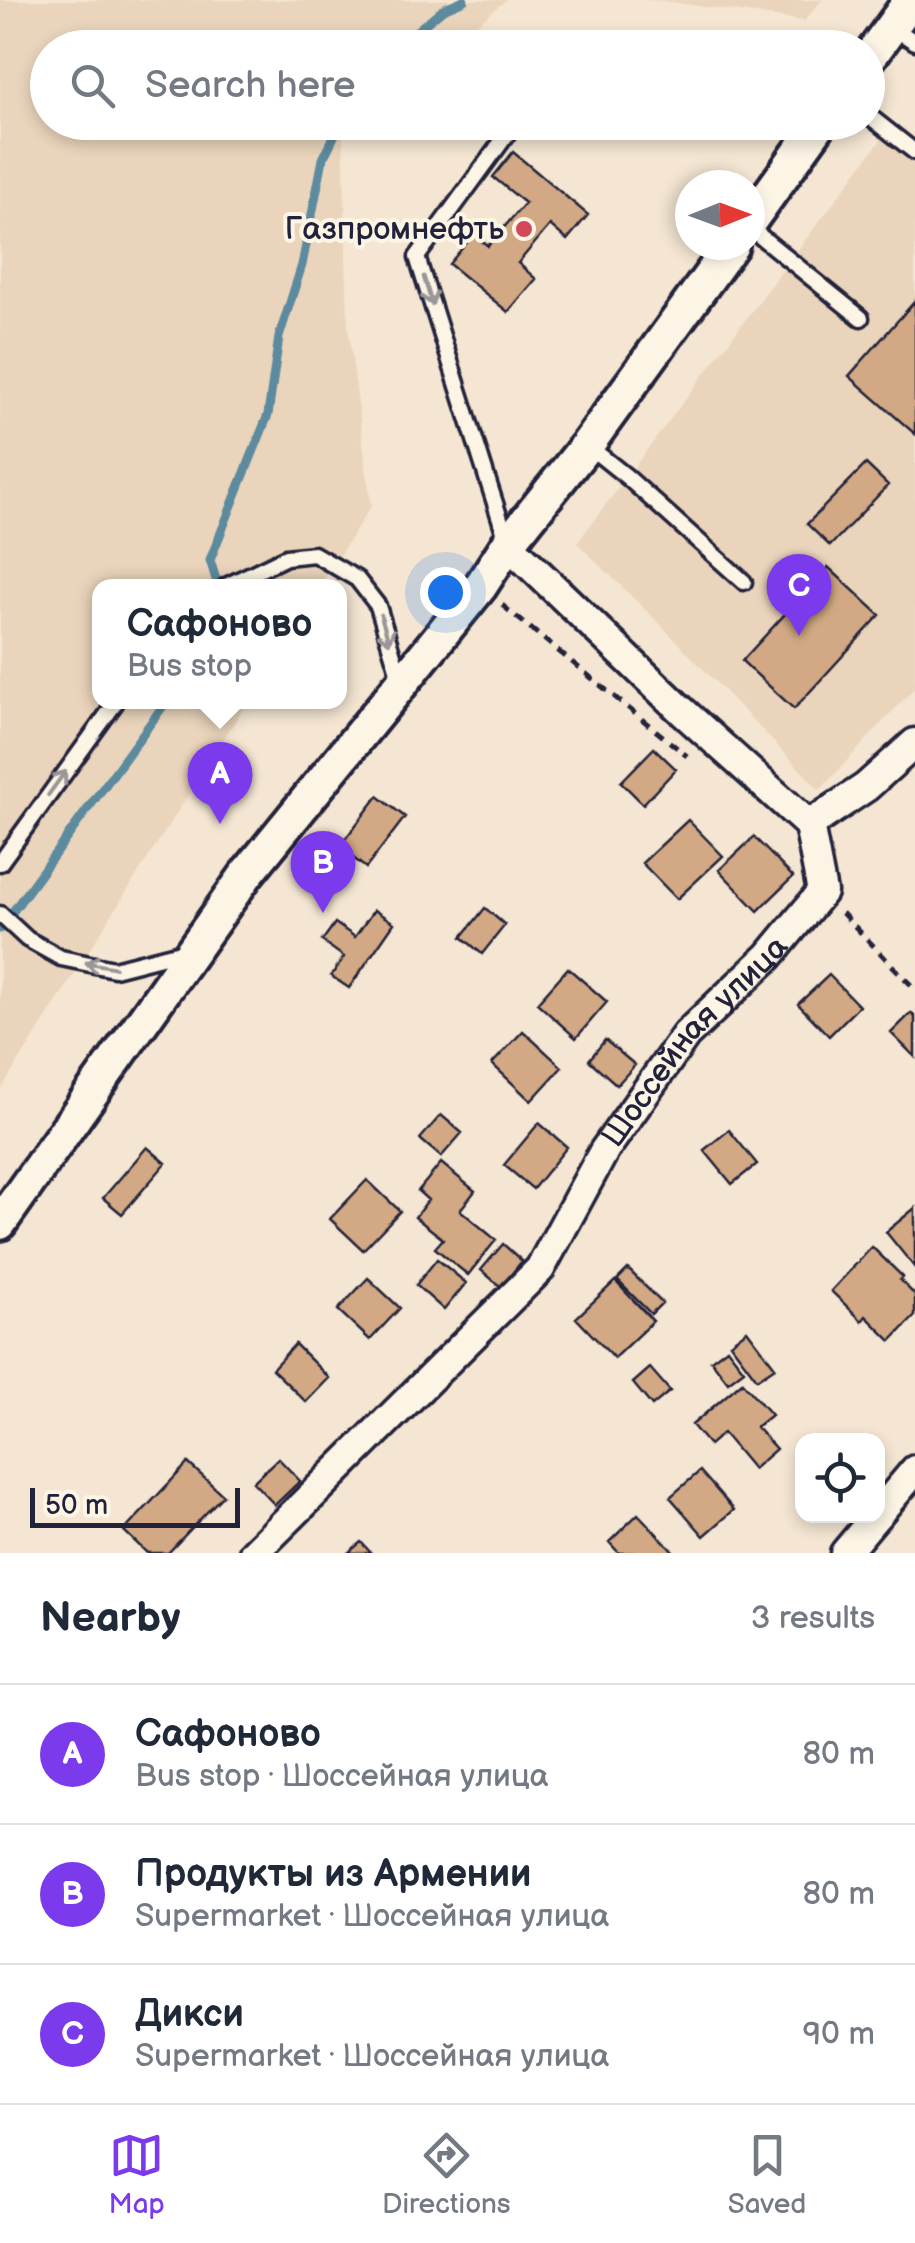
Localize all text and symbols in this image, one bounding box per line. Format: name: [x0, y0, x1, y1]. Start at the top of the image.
search box: [30, 30, 885, 140]
icon: search: [65, 58, 120, 113]
text: Search here: [145, 63, 356, 108]
north arrow: [675, 170, 765, 260]
place label: Газпромнефть: [285, 210, 504, 249]
marker: Газпромнефть: [513, 218, 535, 240]
one-way arrow: [420, 275, 438, 307]
pin: C: [766, 554, 832, 636]
your location: [420, 567, 471, 618]
popup: [92, 579, 347, 709]
text: Сафоново: [127, 602, 312, 647]
one-way arrow: [377, 613, 395, 644]
text: Bus stop: [127, 647, 252, 686]
pin: A: [188, 742, 252, 824]
one-way arrow: [46, 770, 67, 798]
pin: B: [290, 830, 356, 913]
street label: Шоссейная улица: [593, 928, 797, 1155]
one-way arrow: [84, 955, 117, 974]
map controls: [795, 1433, 885, 1523]
button: locate: [795, 1433, 885, 1523]
scale bar: [30, 1483, 240, 1528]
text: 50 m: [45, 1489, 108, 1522]
text: Nearby: [40, 1593, 180, 1644]
text: 3 results: [751, 1599, 875, 1638]
text: Сафоново: [135, 1712, 321, 1757]
text: A: [63, 1735, 82, 1774]
text: 80 m: [802, 1735, 875, 1774]
text: Bus stop · Шоссейная улица: [135, 1757, 549, 1796]
text: Продукты из Армении: [135, 1852, 532, 1897]
text: B: [61, 1875, 84, 1914]
text: 80 m: [802, 1875, 875, 1914]
text: Supermarket · Шоссейная улица: [135, 1897, 609, 1936]
text: Дикси: [135, 1992, 244, 2037]
text: C: [61, 2015, 84, 2054]
text: 90 m: [803, 2015, 875, 2054]
text: Supermarket · Шоссейная улица: [135, 2037, 609, 2076]
tab: Map: [109, 2128, 165, 2221]
tab: Directions: [382, 2128, 511, 2221]
tab: Saved: [728, 2128, 806, 2221]

